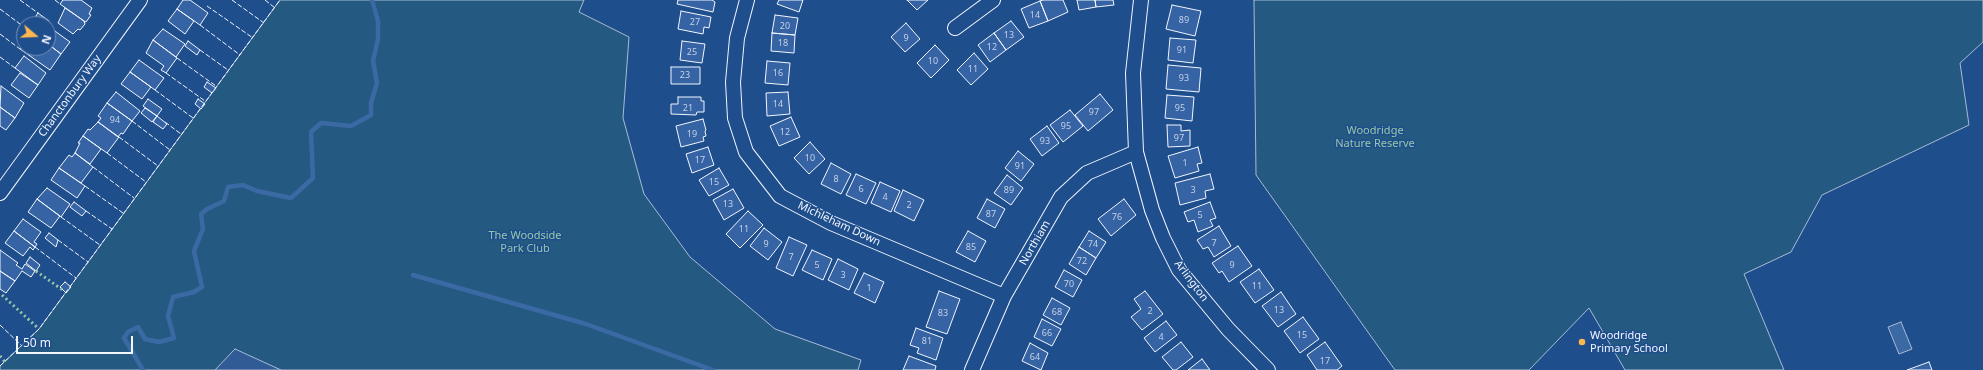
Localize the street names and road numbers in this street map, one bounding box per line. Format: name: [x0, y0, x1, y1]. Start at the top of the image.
street label: Chanctonbury Way: [36, 53, 104, 139]
street label: Michleham Down: [795, 199, 883, 249]
street label: Northiam: [1017, 218, 1053, 268]
street label: Arlington: [1171, 258, 1211, 304]

